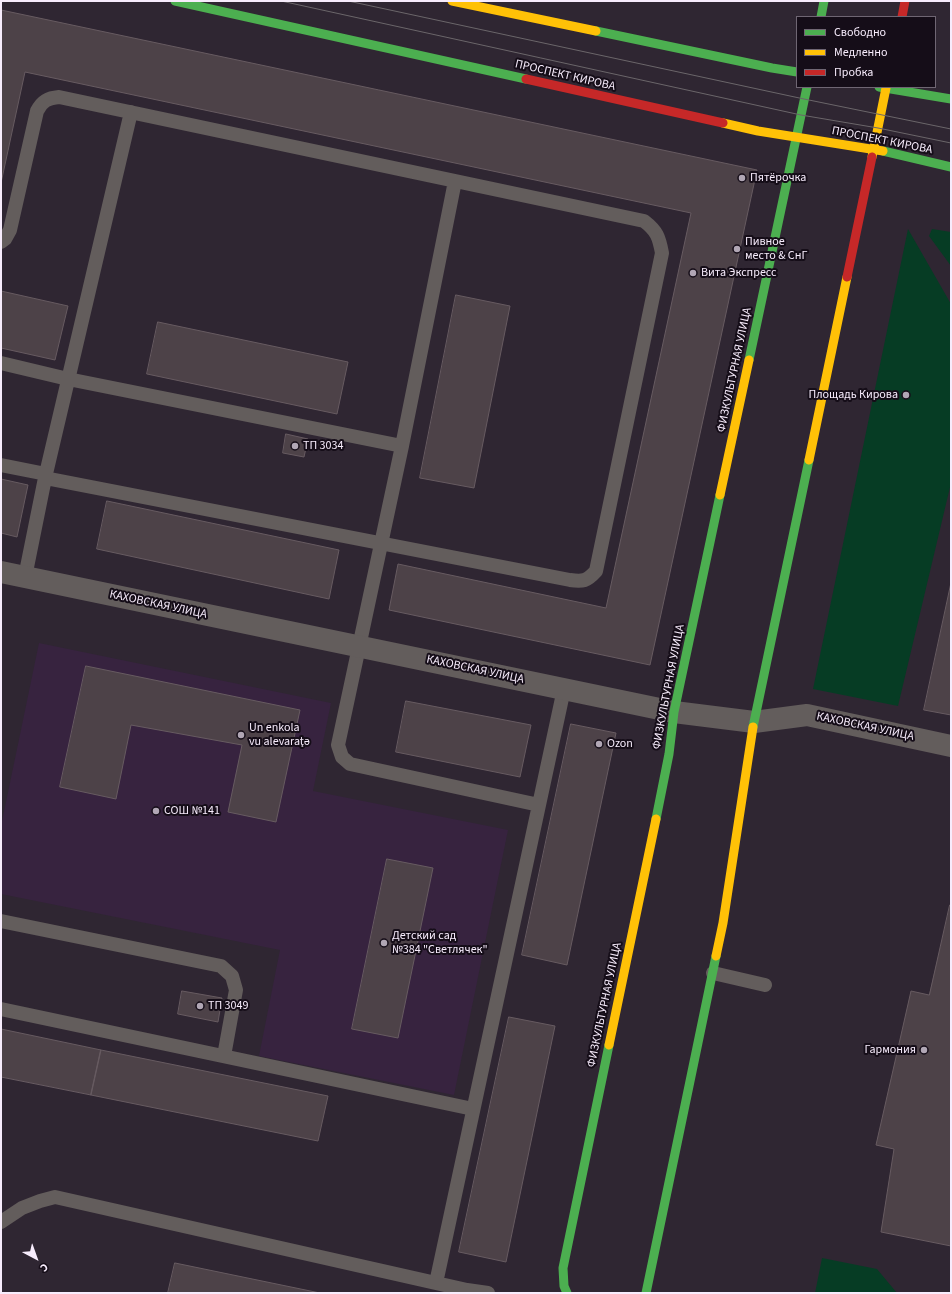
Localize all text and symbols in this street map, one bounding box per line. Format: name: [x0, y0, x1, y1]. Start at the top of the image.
legend: [796, 16, 936, 88]
text: Свободно: [834, 24, 886, 41]
text: Медленно: [834, 44, 888, 61]
street label: ПРОСПЕКТ КИРОВА: [514, 57, 616, 95]
text: Пробка: [834, 64, 873, 81]
street label: ПРОСПЕКТ КИРОВА: [830, 124, 934, 158]
place label: Пятёрочка: [750, 171, 806, 185]
marker: Пятёрочка: [737, 173, 747, 183]
place label: Пивное место & СнГ: [745, 235, 807, 263]
marker: Пивное место & СнГ: [732, 244, 742, 254]
place label: Вита Экспресс: [701, 266, 777, 280]
marker: Вита Экспресс: [688, 268, 698, 278]
street label: ФИЗКУЛЬТУРНАЯ УЛИЦА: [715, 306, 755, 434]
place label: Площадь Кирова: [808, 388, 898, 402]
marker: Площадь Кирова: [901, 390, 911, 400]
place label: ТП 3034: [303, 439, 343, 453]
marker: ТП 3034: [290, 441, 300, 451]
street label: КАХОВСКАЯ УЛИЦА: [108, 588, 208, 622]
street label: ФИЗКУЛЬТУРНАЯ УЛИЦА: [650, 623, 688, 751]
street label: КАХОВСКАЯ УЛИЦА: [425, 653, 525, 687]
street label: КАХОВСКАЯ УЛИЦА: [815, 710, 915, 744]
place label: Un enkola vu alevaraţə: [249, 721, 310, 749]
marker: Un enkola vu alevaraţə: [236, 730, 246, 740]
place label: Ozon: [607, 737, 633, 751]
marker: Ozon: [594, 739, 604, 749]
place label: СОШ №141: [164, 804, 220, 818]
marker: СОШ №141: [151, 806, 161, 816]
place label: Детский сад №384 "Светлячек": [392, 929, 488, 957]
marker: Детский сад №384 "Светлячек": [379, 938, 389, 948]
street label: ФИЗКУЛЬТУРНАЯ УЛИЦА: [585, 941, 625, 1069]
place label: ТП 3049: [208, 999, 248, 1013]
marker: ТП 3049: [195, 1001, 205, 1011]
place label: Гармония: [865, 1043, 916, 1057]
marker: Гармония: [919, 1045, 929, 1055]
north arrow: [16, 1238, 56, 1278]
text: С: [37, 1260, 52, 1275]

